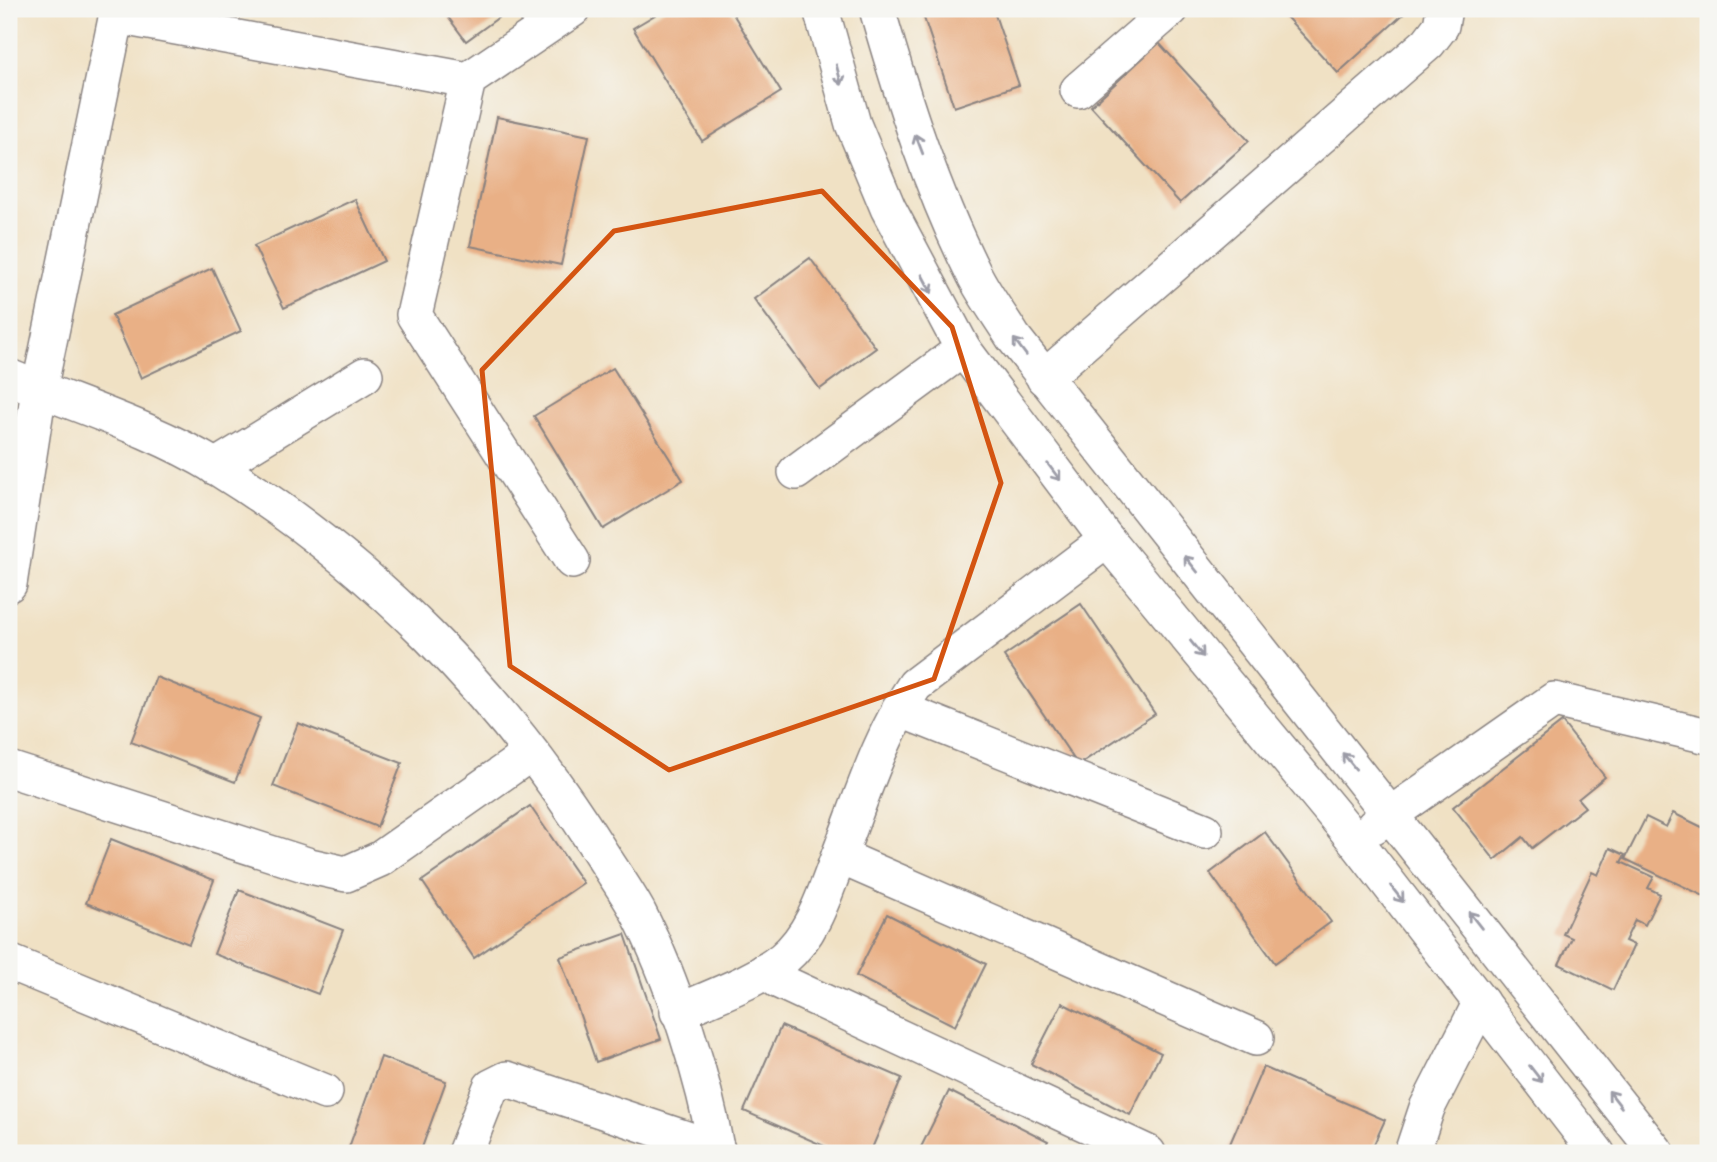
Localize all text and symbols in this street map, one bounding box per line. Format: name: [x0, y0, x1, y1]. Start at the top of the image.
one-way arrow: [834, 63, 847, 85]
one-way arrow: [912, 134, 925, 155]
one-way arrow: [921, 273, 934, 294]
one-way arrow: [1013, 338, 1028, 356]
one-way arrow: [1047, 462, 1062, 480]
one-way arrow: [1183, 556, 1199, 574]
one-way arrow: [1189, 640, 1204, 658]
one-way arrow: [1341, 752, 1357, 770]
one-way arrow: [1390, 884, 1405, 903]
one-way arrow: [1467, 912, 1482, 930]
one-way arrow: [1529, 1064, 1544, 1083]
one-way arrow: [1607, 1091, 1622, 1109]

